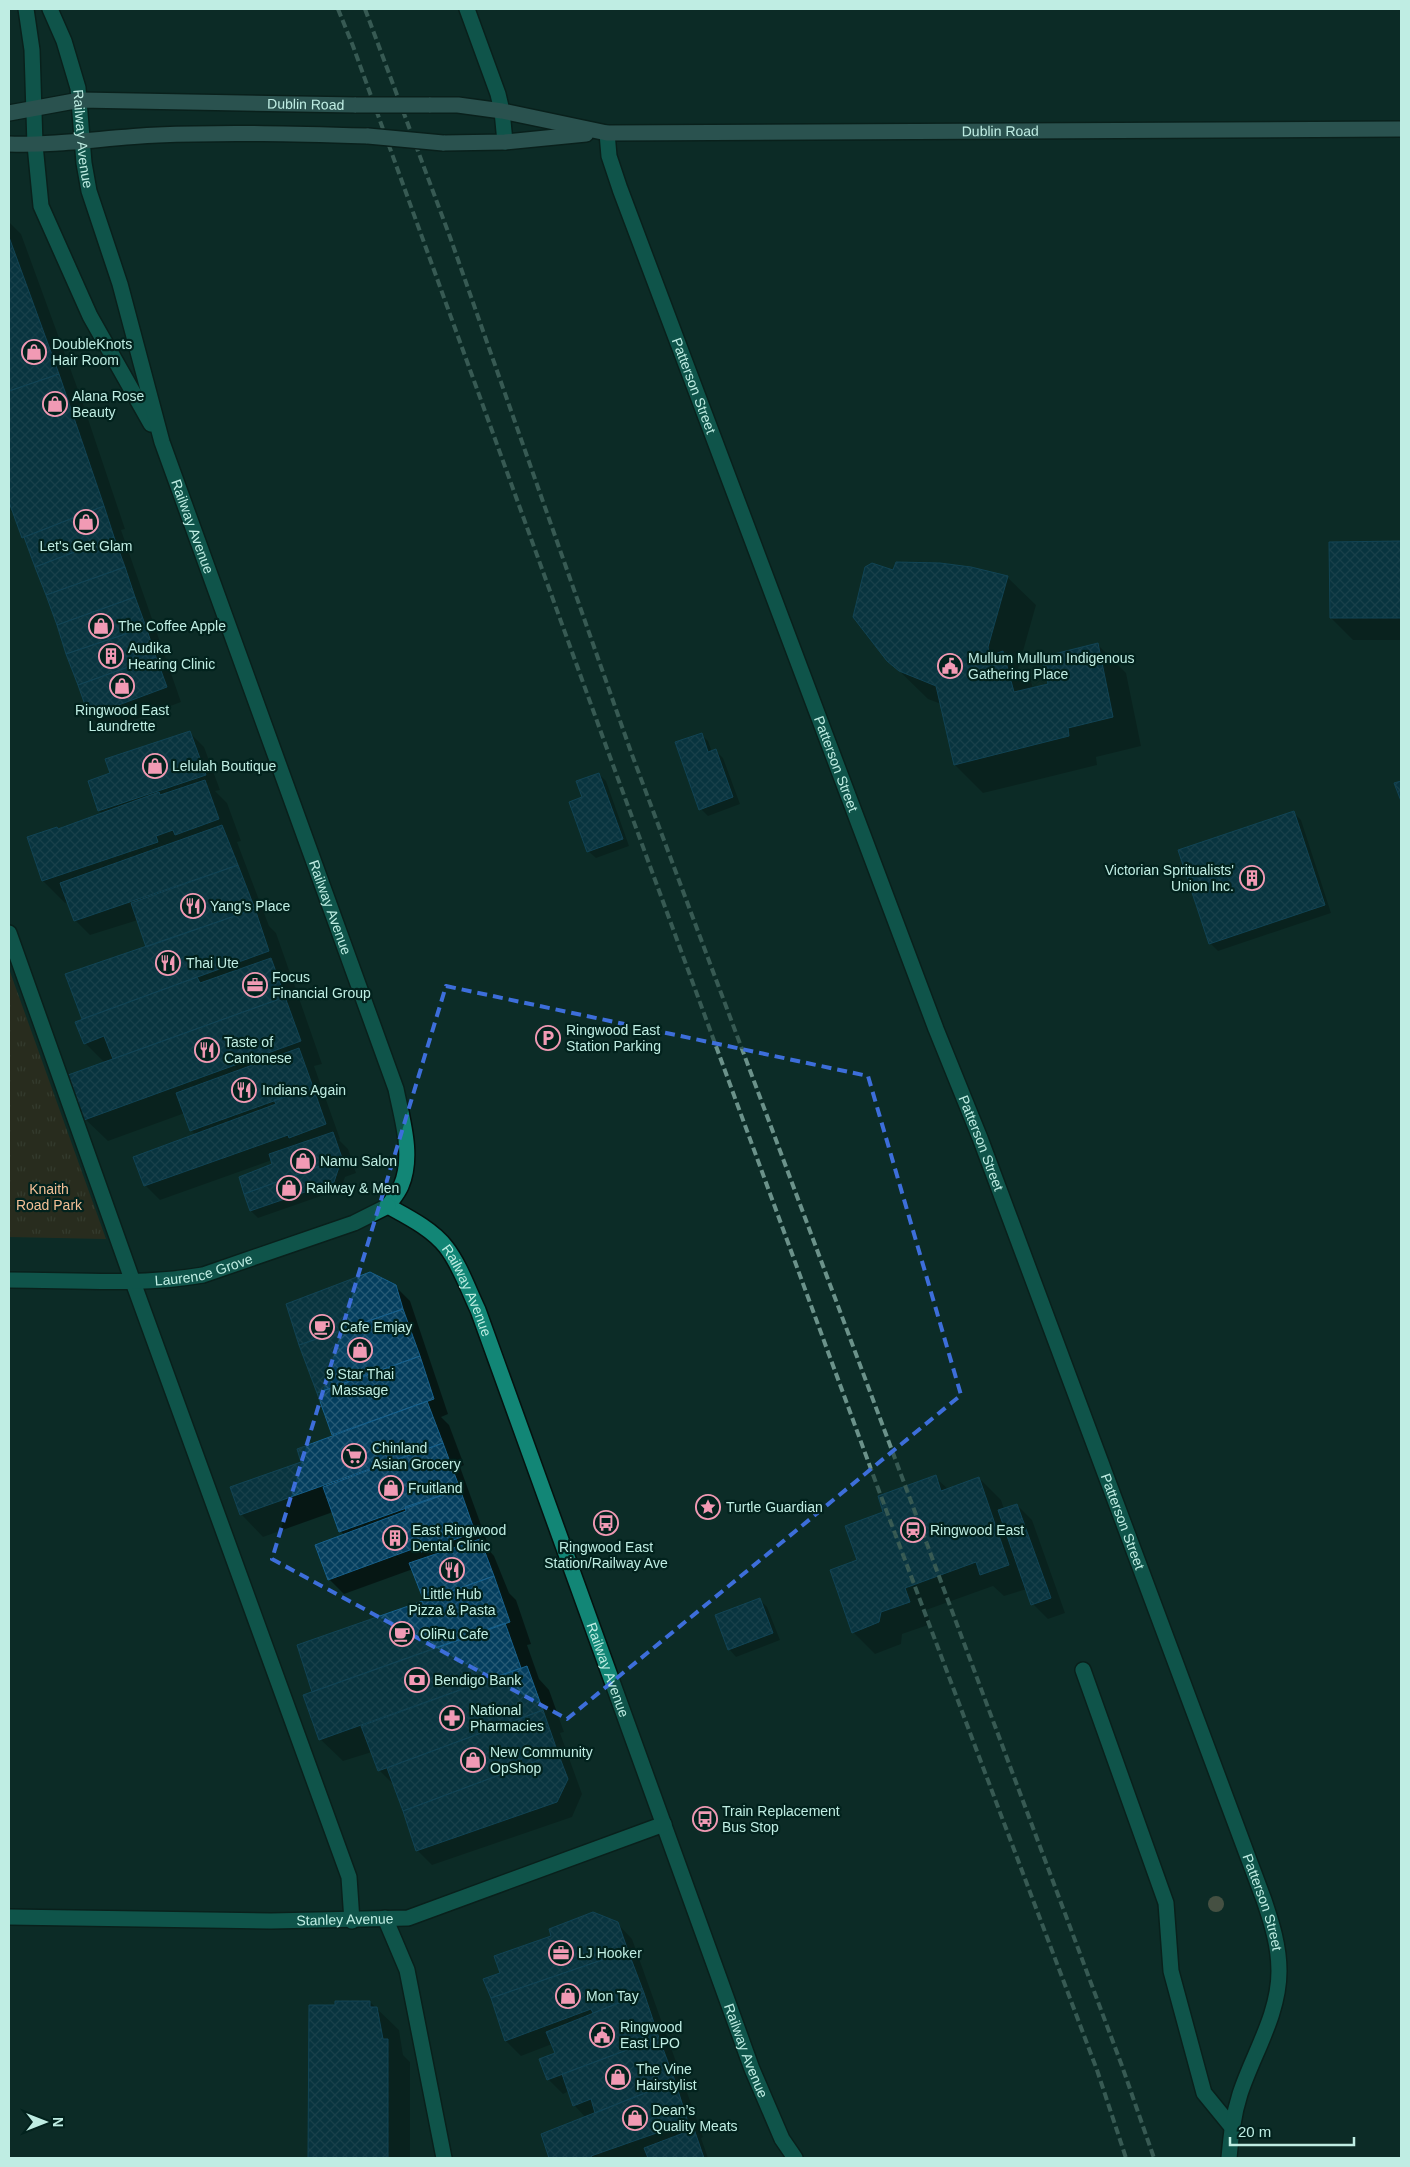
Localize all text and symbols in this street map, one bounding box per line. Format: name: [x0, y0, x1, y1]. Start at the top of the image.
street label: Railway Avenue: [70, 89, 96, 190]
street label: Dublin Road: [267, 95, 345, 113]
street label: Dublin Road: [962, 123, 1039, 139]
street label: Patterson Street: [669, 335, 719, 436]
place label: DoubleKnots Hair Room: [52, 336, 132, 368]
shop icon: DoubleKnots Hair Room: [21, 339, 47, 365]
place label: Alana Rose Beauty: [72, 388, 145, 420]
shop icon: Alana Rose Beauty: [42, 391, 68, 417]
street label: Railway Avenue: [168, 477, 217, 576]
shop icon: Let's Get Glam: [73, 509, 99, 535]
place label: Let's Get Glam: [40, 538, 132, 554]
shop icon: The Coffee Apple: [88, 613, 114, 639]
place label: The Coffee Apple: [118, 618, 226, 634]
place label: Audika Hearing Clinic: [128, 640, 215, 672]
building icon: Audika Hearing Clinic: [98, 643, 124, 669]
place label: Mullum Mullum Indigenous Gathering Place: [968, 650, 1135, 682]
public building icon: Mullum Mullum Indigenous Gathering Place: [937, 653, 963, 679]
shop icon: Ringwood East Laundrette: [109, 673, 135, 699]
place label: Ringwood East Laundrette: [75, 702, 169, 734]
street label: Patterson Street: [811, 714, 862, 814]
shop icon: Lelulah Boutique: [142, 753, 168, 779]
place label: Lelulah Boutique: [172, 758, 277, 774]
street label: Railway Avenue: [306, 858, 355, 957]
place label: Victorian Spritualists' Union Inc.: [1105, 862, 1234, 894]
building icon: Victorian Spritualists' Union Inc.: [1239, 865, 1265, 891]
restaurant icon: Yang's Place: [180, 893, 206, 919]
place label: Yang's Place: [210, 898, 290, 914]
restaurant icon: Thai Ute: [155, 950, 181, 976]
place label: Thai Ute: [186, 955, 239, 971]
place label: Focus Financial Group: [272, 969, 371, 1001]
office icon: Focus Financial Group: [242, 972, 268, 998]
place label: Ringwood East Station Parking: [566, 1022, 661, 1054]
parking icon: Ringwood East Station Parking: [535, 1025, 561, 1051]
place label: Taste of Cantonese: [224, 1034, 292, 1066]
restaurant icon: Taste of Cantonese: [194, 1037, 220, 1063]
restaurant icon: Indians Again: [231, 1077, 257, 1103]
place label: Indians Again: [262, 1082, 346, 1098]
street label: Patterson Street: [956, 1093, 1007, 1193]
shop icon: Namu Salon: [290, 1148, 316, 1174]
place label: Namu Salon: [320, 1153, 397, 1169]
shop icon: Railway & Men: [276, 1175, 302, 1201]
place label: Railway & Men: [306, 1180, 399, 1196]
park label: Knaith Road Park: [16, 1181, 83, 1213]
street label: Railway Avenue: [439, 1241, 495, 1339]
street label: Laurence Grove: [154, 1250, 255, 1288]
cafe icon: Cafe Emjay: [309, 1314, 335, 1340]
place label: Cafe Emjay: [340, 1319, 412, 1335]
shop icon: 9 Star Thai Massage: [347, 1337, 373, 1363]
place label: 9 Star Thai Massage: [326, 1366, 394, 1398]
place label: Chinland Asian Grocery: [372, 1440, 461, 1472]
supermarket icon: Chinland Asian Grocery: [341, 1443, 367, 1469]
street label: Patterson Street: [1098, 1471, 1148, 1572]
shop icon: Fruitland: [378, 1475, 404, 1501]
place label: Fruitland: [408, 1480, 462, 1496]
place icon: Turtle Guardian: [695, 1494, 721, 1520]
place label: Turtle Guardian: [726, 1499, 823, 1515]
bus stop icon: Ringwood East Station/Railway Ave: [593, 1510, 619, 1536]
station icon: Ringwood East: [900, 1517, 926, 1543]
place label: East Ringwood Dental Clinic: [412, 1522, 506, 1554]
place label: Ringwood East: [930, 1522, 1024, 1538]
building icon: East Ringwood Dental Clinic: [382, 1525, 408, 1551]
place label: Ringwood East Station/Railway Ave: [544, 1539, 668, 1571]
restaurant icon: Little Hub Pizza & Pasta: [439, 1557, 465, 1583]
place label: Little Hub Pizza & Pasta: [408, 1586, 496, 1618]
street label: Railway Avenue: [584, 1620, 632, 1720]
cafe icon: OliRu Cafe: [389, 1621, 415, 1647]
place label: OliRu Cafe: [420, 1626, 489, 1642]
bank icon: Bendigo Bank: [404, 1667, 430, 1693]
place label: Bendigo Bank: [434, 1672, 522, 1688]
place label: National Pharmacies: [470, 1702, 544, 1734]
pharmacy icon: National Pharmacies: [439, 1705, 465, 1731]
place label: New Community OpShop: [490, 1744, 593, 1776]
shop icon: New Community OpShop: [460, 1747, 486, 1773]
place label: Train Replacement Bus Stop: [722, 1803, 840, 1835]
bus stop icon: Train Replacement Bus Stop: [692, 1806, 718, 1832]
street label: Patterson Street: [1239, 1852, 1285, 1952]
street label: Stanley Avenue: [296, 1910, 394, 1928]
office icon: LJ Hooker: [548, 1940, 574, 1966]
place label: LJ Hooker: [578, 1945, 642, 1961]
shop icon: Mon Tay: [555, 1983, 581, 2009]
place label: Mon Tay: [586, 1988, 639, 2004]
street label: Railway Avenue: [721, 2001, 771, 2100]
place label: Ringwood East LPO: [620, 2019, 682, 2051]
public building icon: Ringwood East LPO: [589, 2022, 615, 2048]
place label: The Vine Hairstylist: [636, 2061, 697, 2093]
shop icon: The Vine Hairstylist: [605, 2064, 631, 2090]
north arrow: [20, 2097, 70, 2147]
place label: Dean’s Quality Meats: [652, 2102, 738, 2134]
shop icon: Dean’s Quality Meats: [622, 2105, 648, 2131]
scale bar: [1230, 2114, 1354, 2146]
text: N: [50, 2117, 66, 2127]
text: 20 m: [1238, 2123, 1271, 2140]

